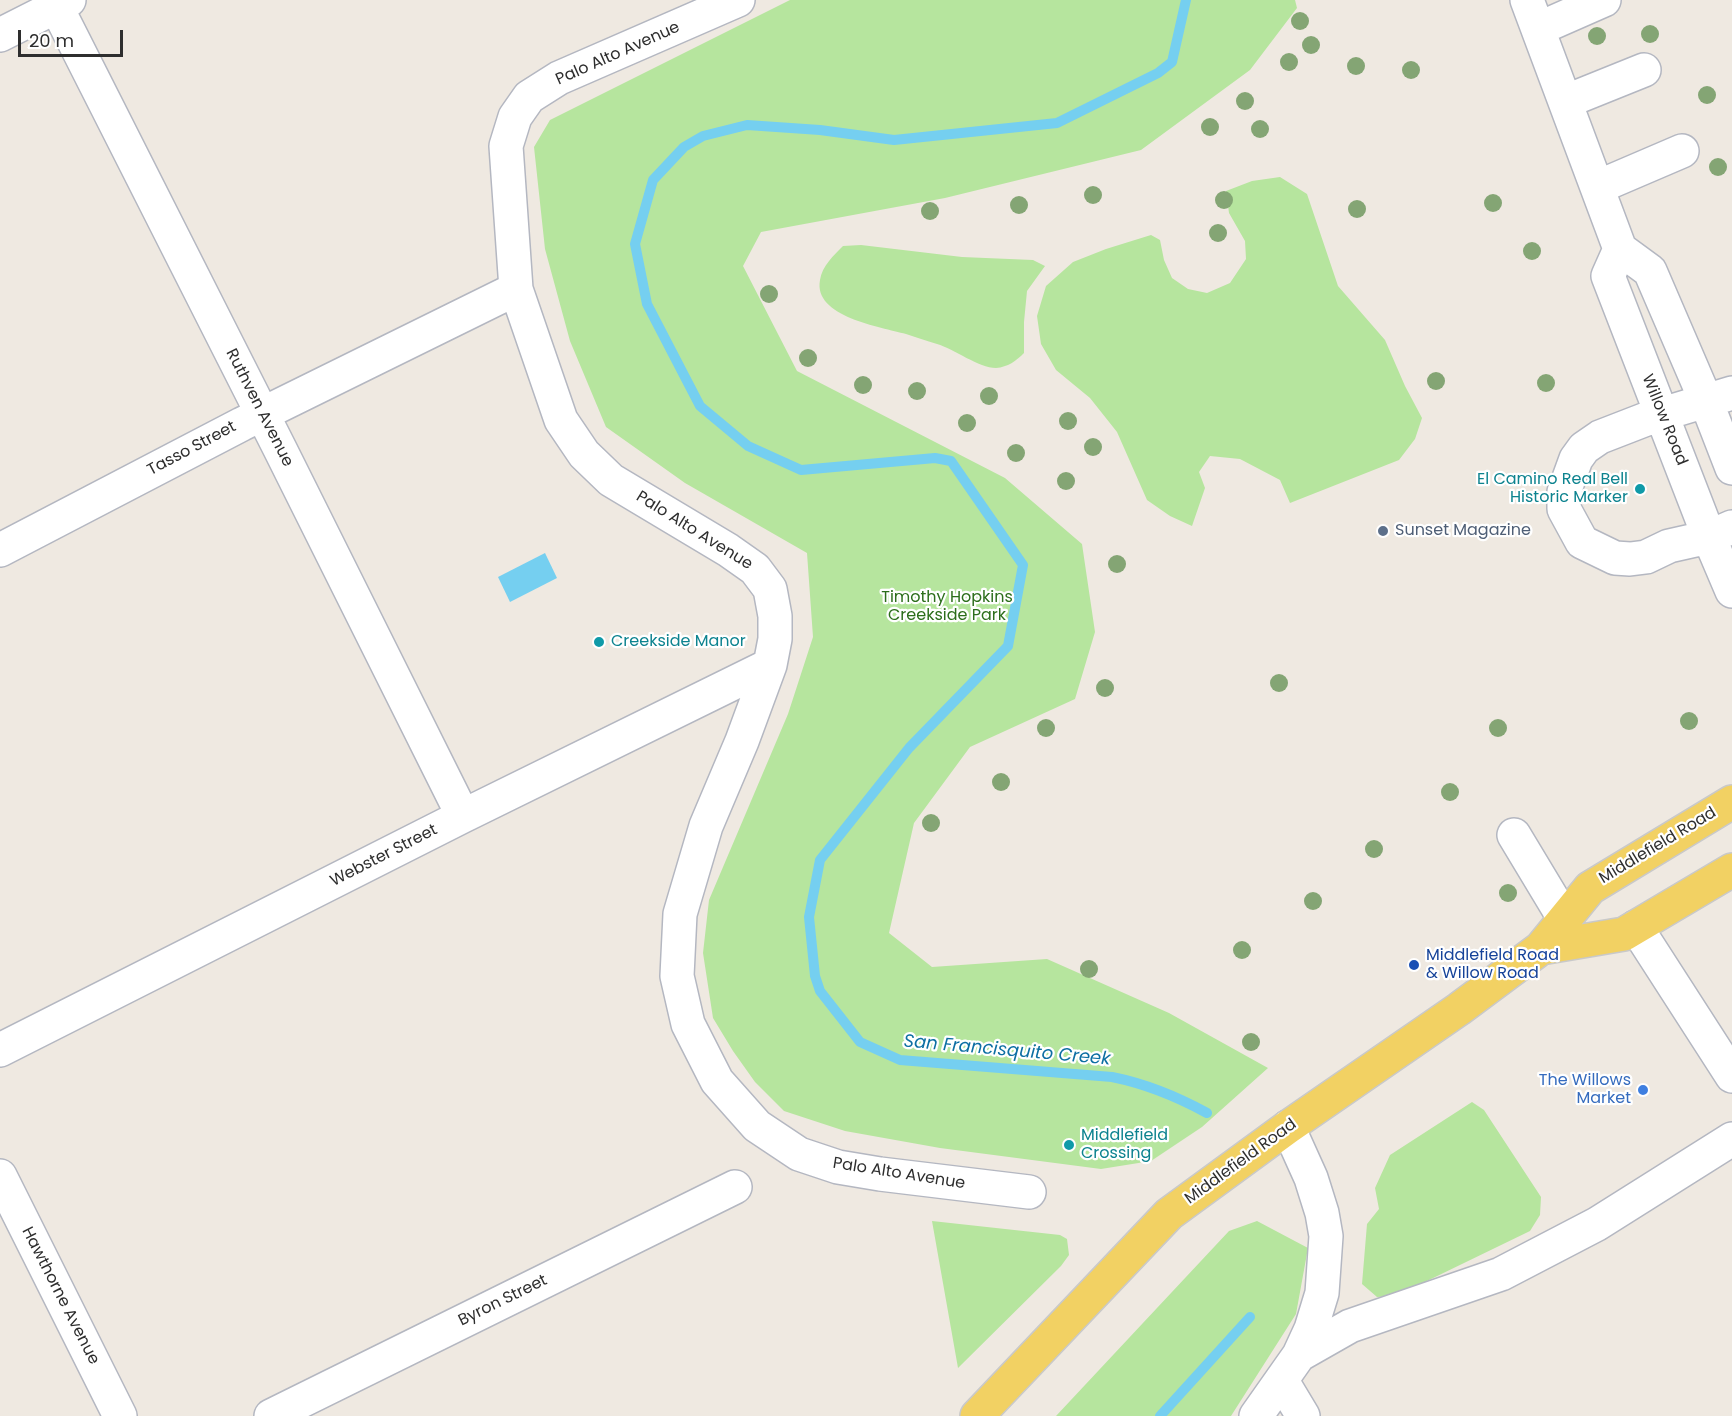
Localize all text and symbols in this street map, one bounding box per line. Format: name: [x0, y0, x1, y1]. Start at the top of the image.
scale bar: [21, 18, 126, 56]
street label: Palo Alto Avenue: [553, 18, 683, 90]
text: 20 m: [29, 28, 74, 53]
street label: Ruthven Avenue: [221, 346, 297, 470]
street label: Willow Road: [1637, 372, 1691, 468]
street label: Tasso Street: [144, 418, 240, 480]
place label: El Camino Real Bell Historic Marker: [1477, 470, 1628, 508]
marker: El Camino Real Bell Historic Marker: [1633, 482, 1647, 496]
street label: Palo Alto Avenue: [632, 487, 756, 575]
place label: Sunset Magazine: [1395, 521, 1531, 541]
marker: Sunset Magazine: [1376, 524, 1390, 538]
park label: Timothy Hopkins Creekside Park: [881, 588, 1013, 626]
place label: Creekside Manor: [611, 632, 746, 652]
marker: Creekside Manor: [592, 635, 606, 649]
street label: Middlefield Road: [1596, 804, 1720, 888]
street label: Webster Street: [327, 821, 441, 891]
place label: Middlefield Road & Willow Road: [1426, 946, 1559, 984]
marker: Middlefield Road & Willow Road: [1407, 958, 1421, 972]
water label: San Francisquito Creek: [903, 1031, 1111, 1071]
place label: The Willows Market: [1539, 1071, 1631, 1109]
marker: The Willows Market: [1636, 1083, 1650, 1097]
street label: Middlefield Road: [1182, 1115, 1300, 1209]
place label: Middlefield Crossing: [1081, 1126, 1168, 1164]
marker: Middlefield Crossing: [1062, 1138, 1076, 1152]
street label: Palo Alto Avenue: [831, 1154, 967, 1194]
street label: Hawthorne Avenue: [17, 1224, 103, 1368]
street label: Byron Street: [455, 1271, 551, 1331]

